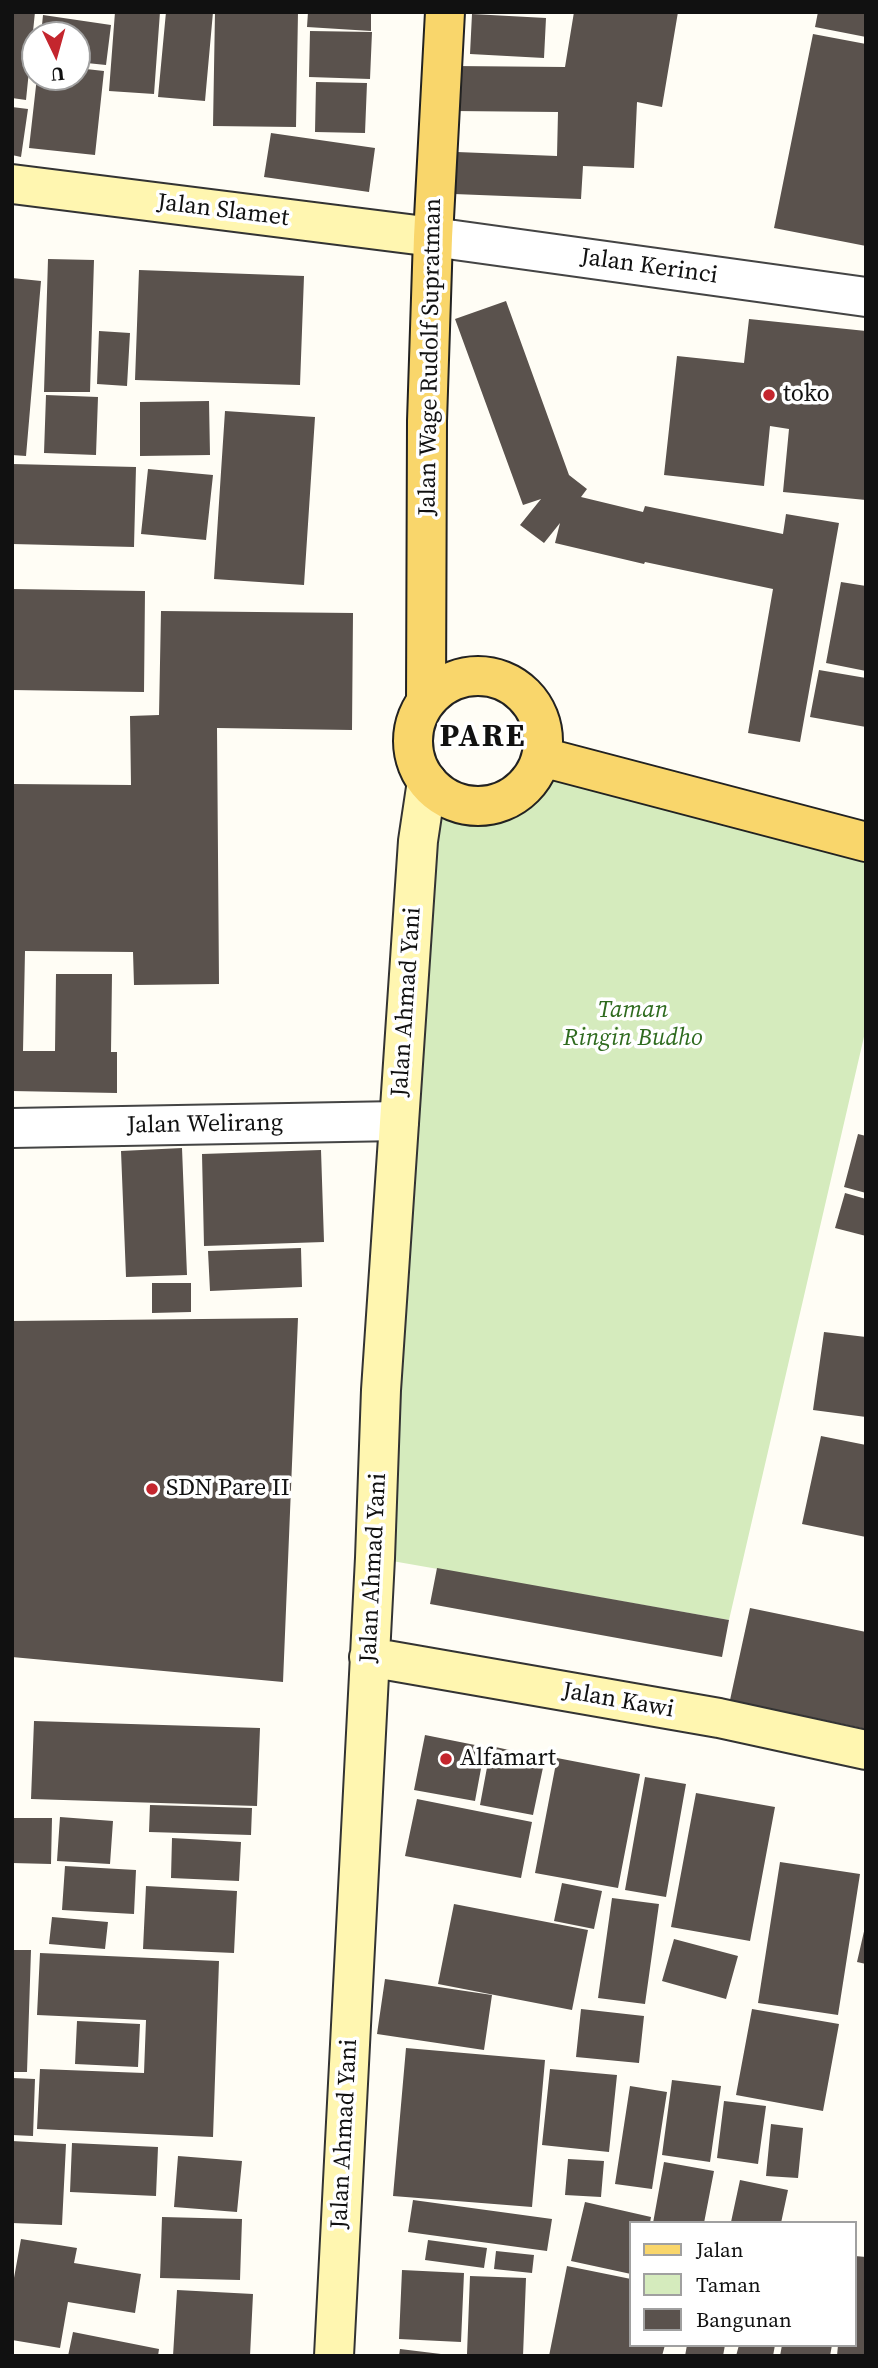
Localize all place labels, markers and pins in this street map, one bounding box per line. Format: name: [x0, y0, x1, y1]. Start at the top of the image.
place label: toko: [783, 381, 830, 409]
marker: toko: [761, 387, 777, 403]
place label: SDN Pare II: [166, 1475, 290, 1503]
marker: SDN Pare II: [144, 1481, 160, 1497]
place label: Alfamart: [460, 1745, 556, 1773]
marker: Alfamart: [438, 1751, 454, 1767]

